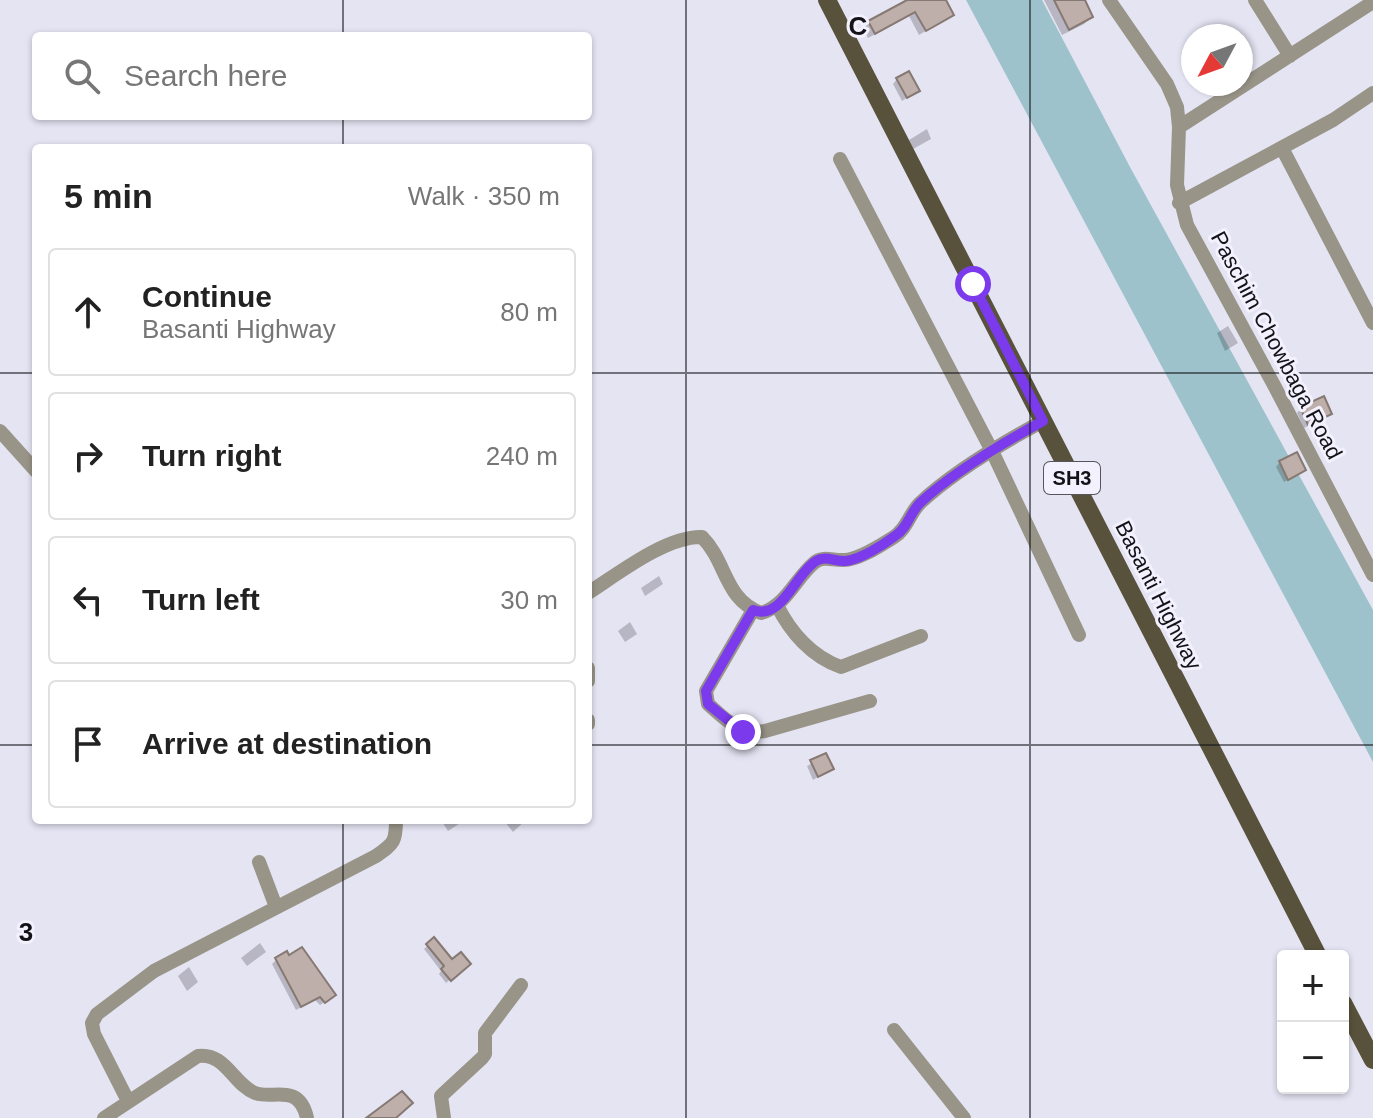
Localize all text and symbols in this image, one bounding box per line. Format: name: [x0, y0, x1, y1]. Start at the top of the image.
text: C: [849, 11, 868, 41]
north arrow: [1181, 24, 1253, 96]
search box: [32, 32, 592, 120]
icon: search: [60, 54, 104, 98]
text: Search here: [124, 59, 287, 92]
text: 5 min: [64, 177, 153, 215]
text: Walk · 350 m: [408, 181, 560, 211]
street label: Paschim Chowbaga Road: [1206, 227, 1347, 463]
route start: [955, 266, 991, 302]
text: Continue: [142, 280, 272, 313]
icon: ahead: [66, 290, 110, 334]
text: 80 m: [500, 297, 558, 327]
text: Basanti Highway: [142, 314, 336, 344]
icon: right: [66, 434, 110, 478]
text: Turn right: [142, 439, 281, 472]
text: 240 m: [486, 441, 558, 471]
road number: SH3: [1044, 462, 1100, 494]
street label: Basanti Highway: [1110, 517, 1207, 674]
icon: left: [66, 578, 110, 622]
text: Turn left: [142, 583, 260, 616]
text: 30 m: [500, 585, 558, 615]
route end: [725, 714, 761, 750]
icon: arrive: [66, 722, 110, 766]
text: Arrive at destination: [142, 727, 432, 760]
text: 3: [19, 917, 33, 947]
map controls: [1277, 950, 1349, 1094]
button: +: [1277, 950, 1349, 1022]
button: −: [1277, 1022, 1349, 1094]

